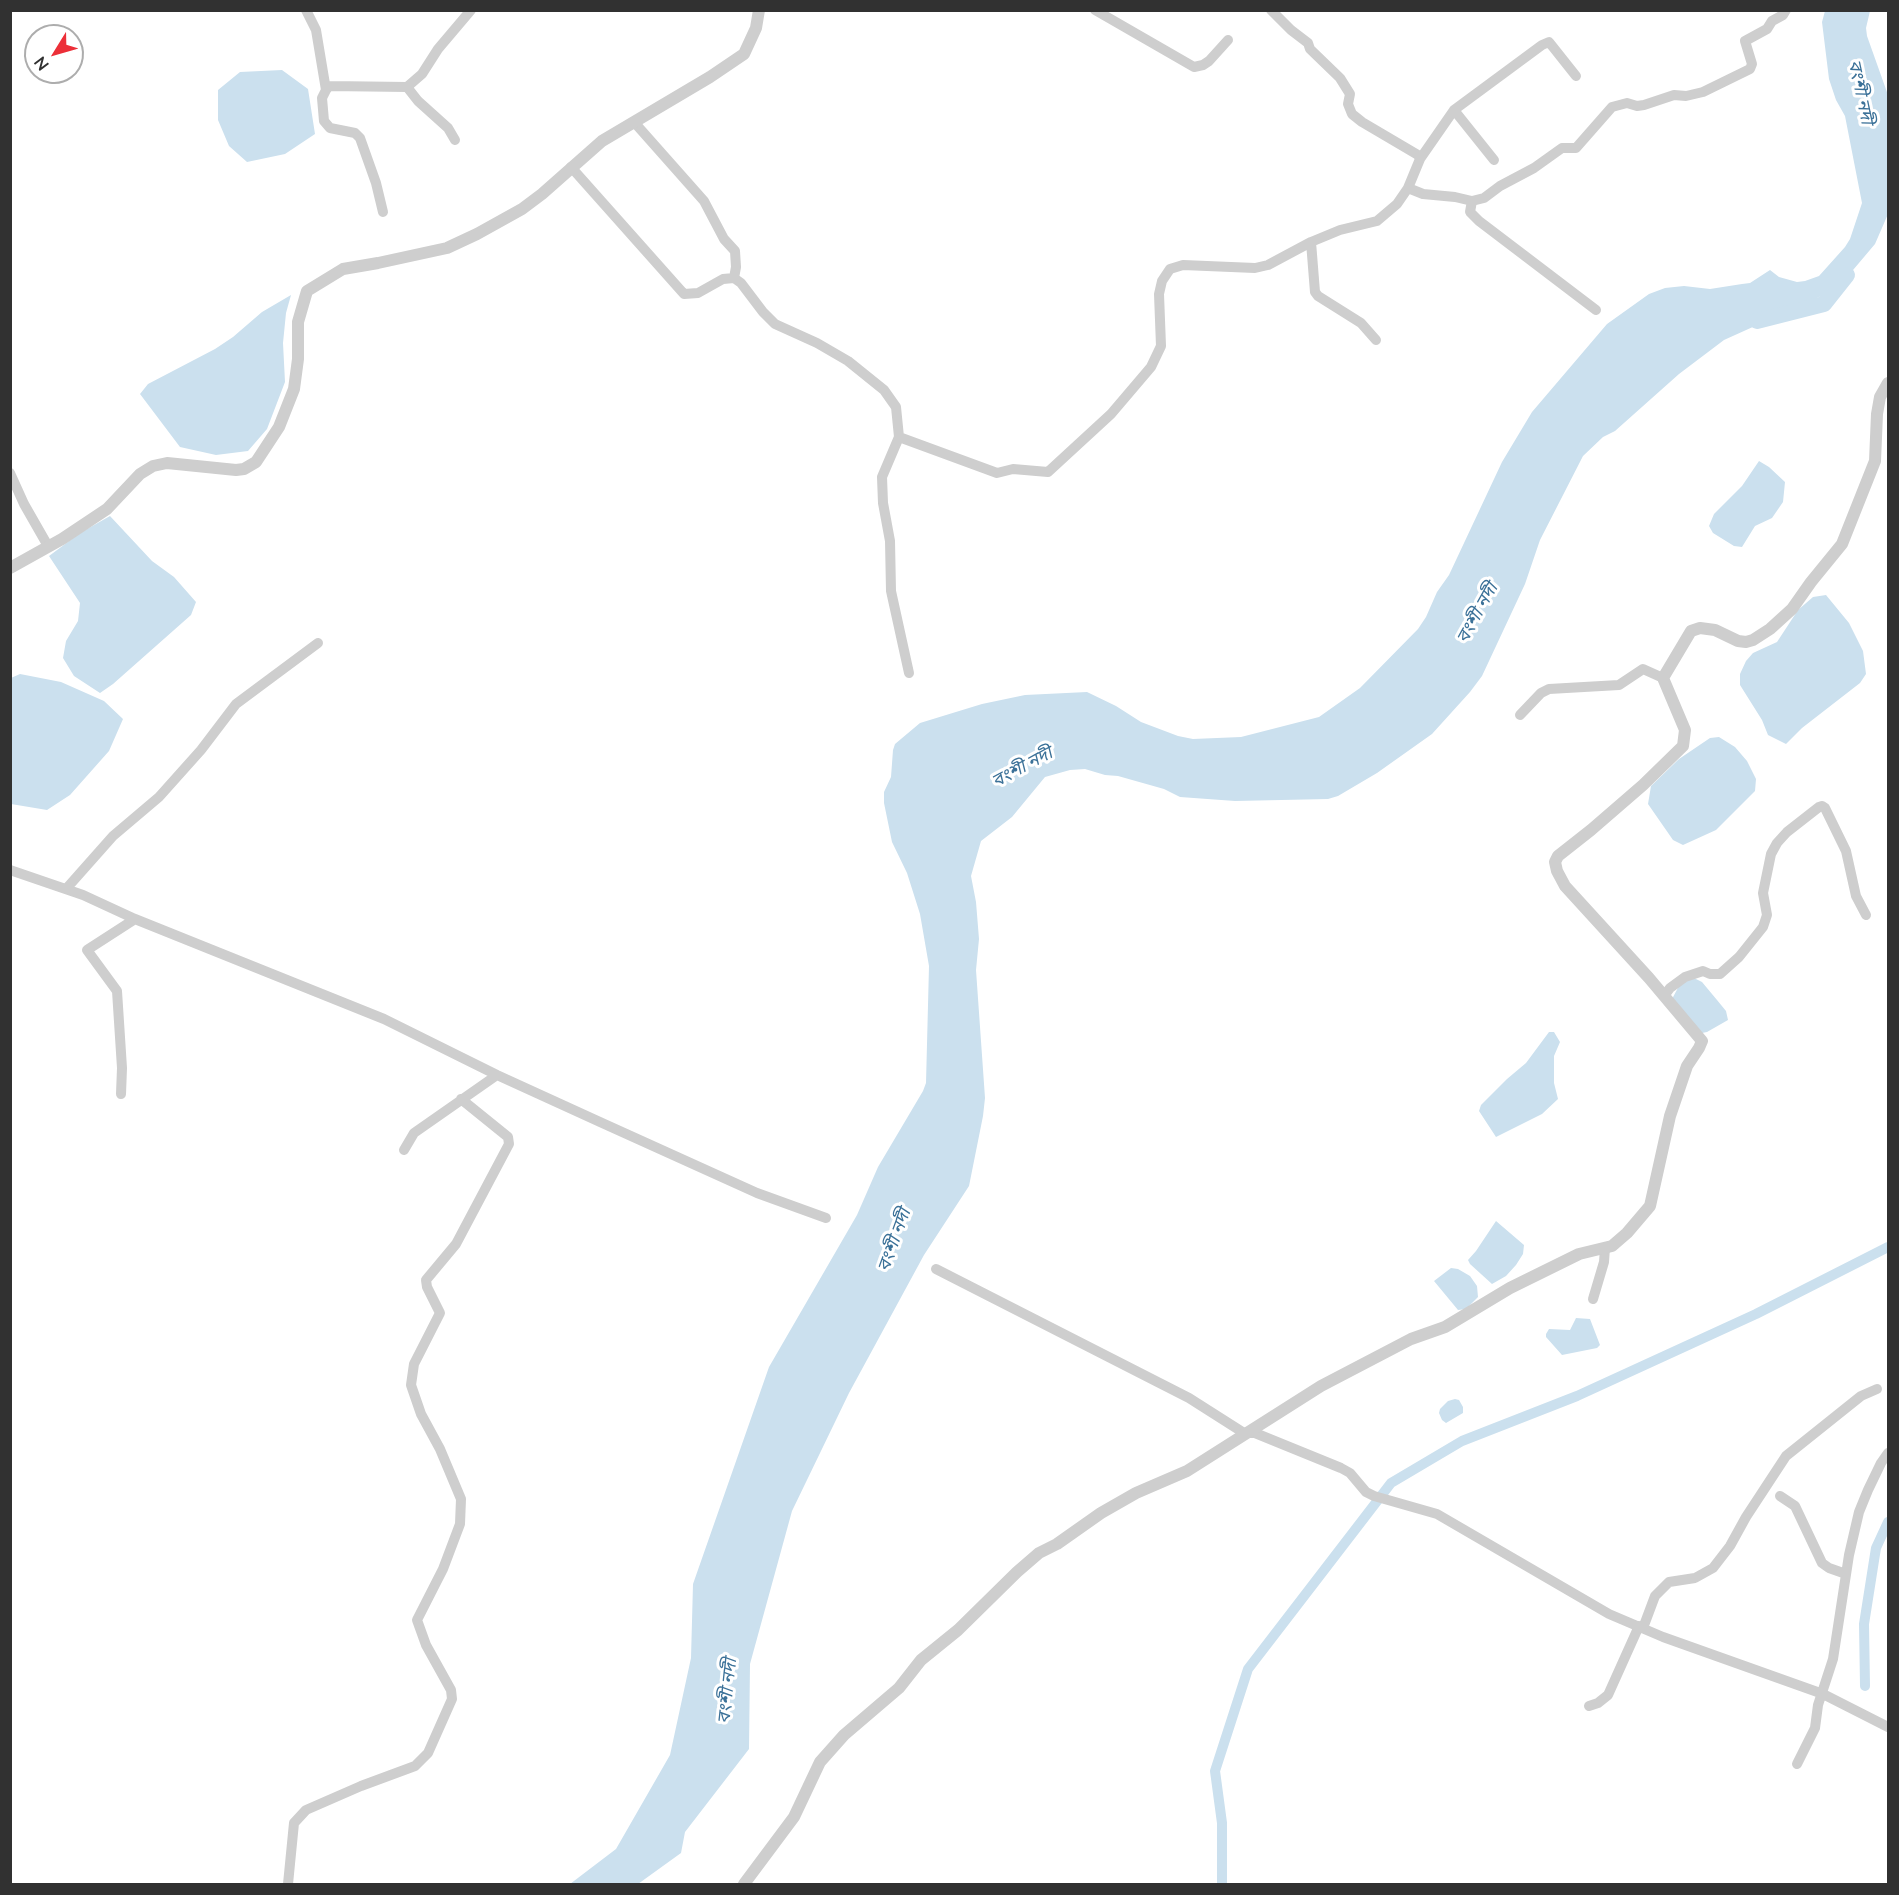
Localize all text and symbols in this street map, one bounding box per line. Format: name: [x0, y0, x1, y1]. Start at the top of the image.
north arrow: [24, 24, 84, 84]
text: N: [30, 53, 52, 75]
water label: বংশী নদী: [1844, 58, 1878, 126]
water label: বংশী নদী: [1452, 579, 1502, 647]
water label: বংশী নদী: [988, 742, 1056, 792]
water label: বংশী নদী: [873, 1206, 915, 1274]
water label: বংশী নদী: [713, 1657, 741, 1725]

